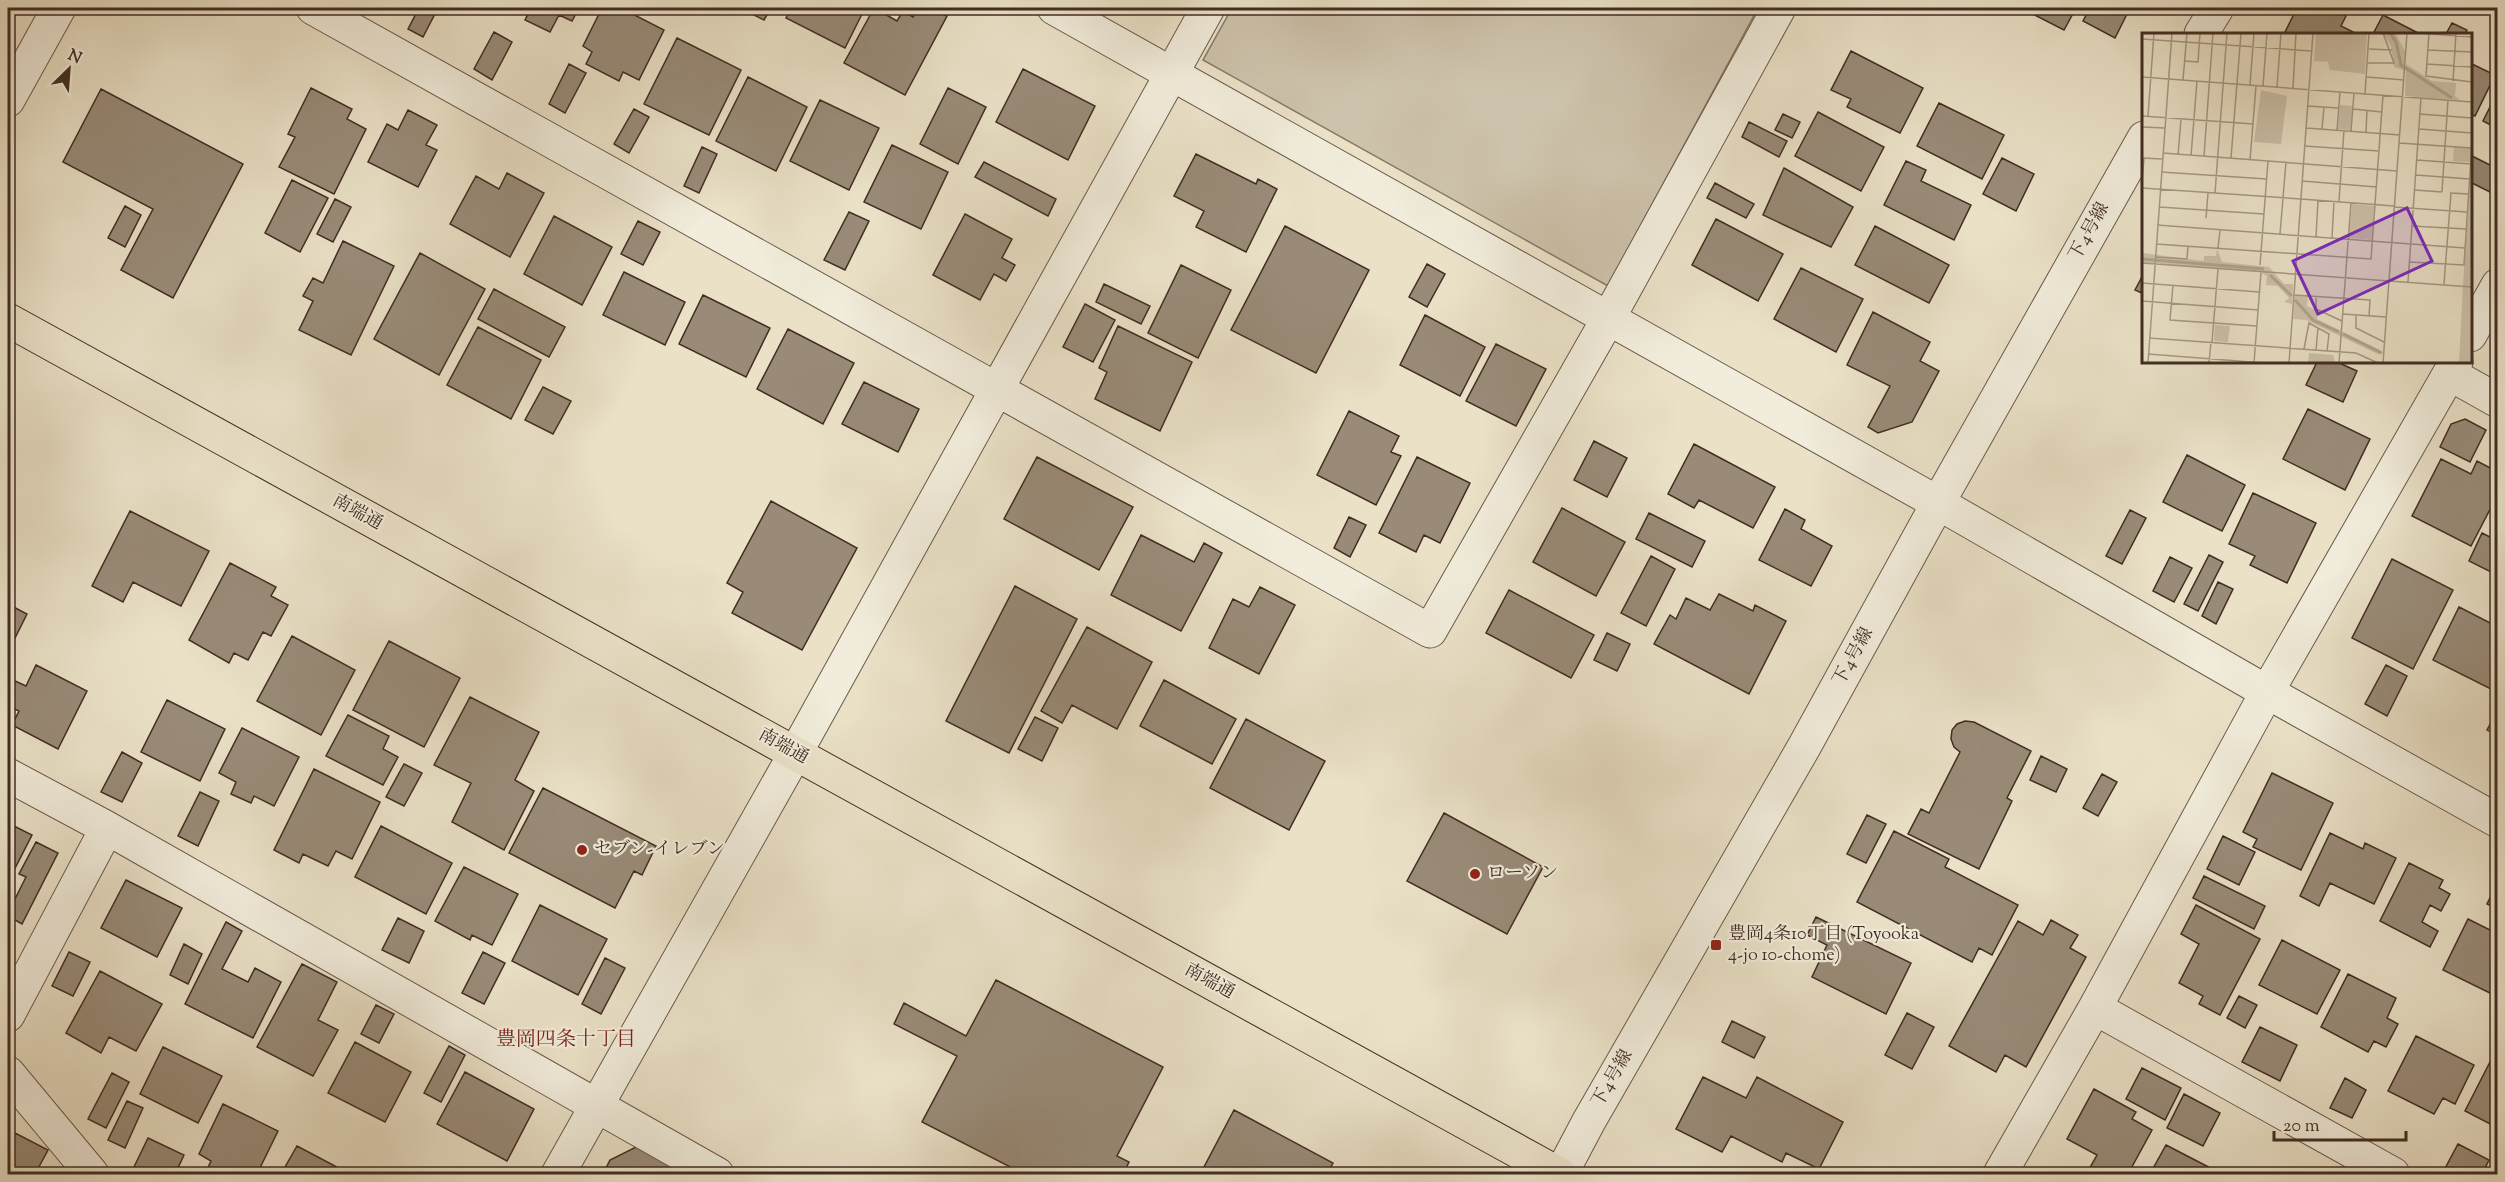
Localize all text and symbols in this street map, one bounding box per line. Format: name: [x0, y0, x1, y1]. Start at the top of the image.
inset map: [2142, 33, 2472, 363]
north arrow: [39, 39, 99, 99]
text: N: [64, 45, 85, 71]
street label: 下4号線: [2063, 198, 2117, 266]
street label: 南端通: [327, 489, 387, 537]
street label: 下4号線: [1827, 623, 1881, 691]
street label: 南端通: [753, 723, 813, 771]
place label: セブン-イレブン: [594, 837, 725, 863]
marker: セブン-イレブン: [575, 843, 589, 857]
place label: ローソン: [1487, 861, 1558, 887]
marker: ローソン: [1468, 867, 1482, 881]
place label: 豊岡4条10丁目 (Toyooka 4-jo 10-chome): [1728, 922, 1919, 969]
marker: 豊岡4条10丁目 (Toyooka 4-jo 10-chome): [1709, 938, 1723, 952]
street label: 南端通: [1179, 958, 1239, 1006]
district label: 豊岡四条十丁目: [496, 1026, 636, 1055]
street label: 下4号線: [1586, 1045, 1640, 1113]
scale bar: [2274, 1104, 2406, 1142]
text: 20 m: [2283, 1114, 2320, 1140]

